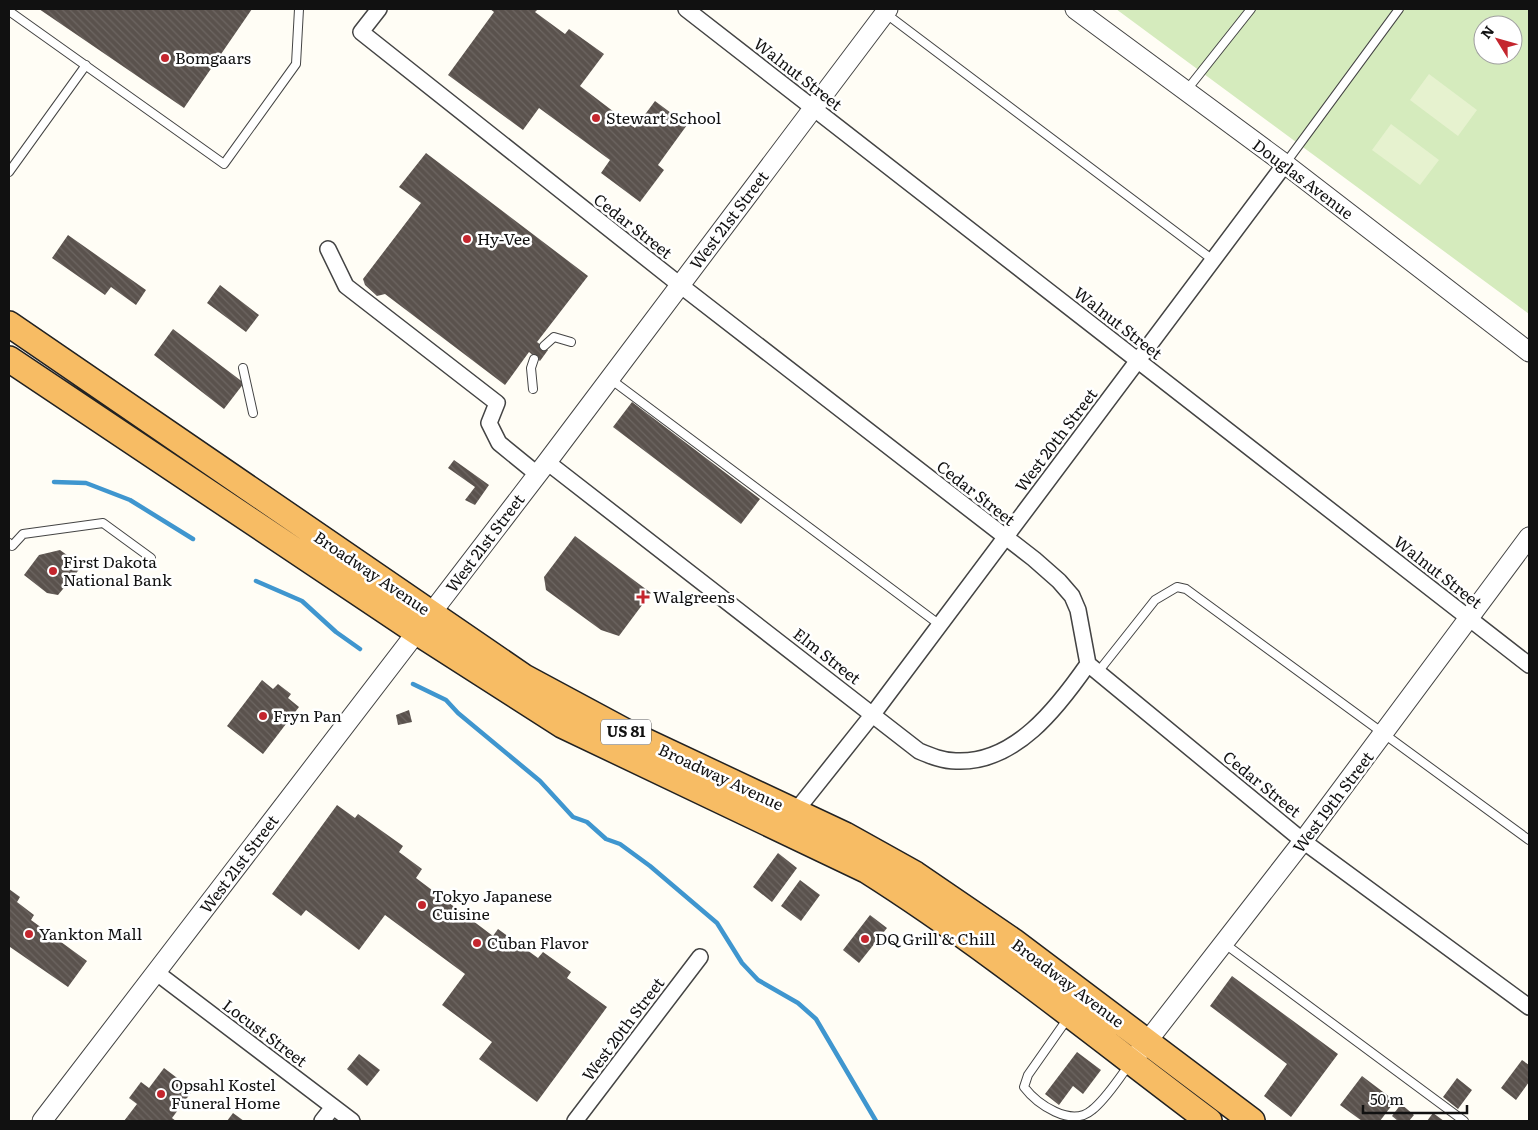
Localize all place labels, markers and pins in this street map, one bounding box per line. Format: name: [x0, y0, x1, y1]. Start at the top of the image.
place label: Bomgaars: [175, 45, 251, 69]
marker: Bomgaars: [159, 52, 171, 64]
place label: Stewart School: [606, 105, 721, 129]
marker: Stewart School: [590, 112, 602, 124]
place label: Hy-Vee: [477, 226, 530, 250]
marker: Hy-Vee: [461, 233, 473, 245]
place label: First Dakota National Bank: [63, 549, 172, 591]
marker: First Dakota National Bank: [47, 565, 59, 577]
place label: Walgreens: [653, 584, 735, 608]
marker: Walgreens: [637, 591, 649, 603]
place label: Fryn Pan: [273, 703, 342, 727]
marker: Fryn Pan: [257, 710, 269, 722]
place label: Tokyo Japanese Cuisine: [432, 883, 552, 925]
marker: Tokyo Japanese Cuisine: [416, 899, 428, 911]
place label: Yankton Mall: [39, 921, 142, 945]
place label: DQ Grill & Chill: [875, 926, 995, 950]
marker: Yankton Mall: [23, 928, 35, 940]
place label: Cuban Flavor: [487, 930, 589, 954]
marker: DQ Grill & Chill: [859, 933, 871, 945]
marker: Cuban Flavor: [471, 937, 483, 949]
place label: Opsahl Kostel Funeral Home: [171, 1072, 280, 1114]
marker: Opsahl Kostel Funeral Home: [155, 1088, 167, 1100]

